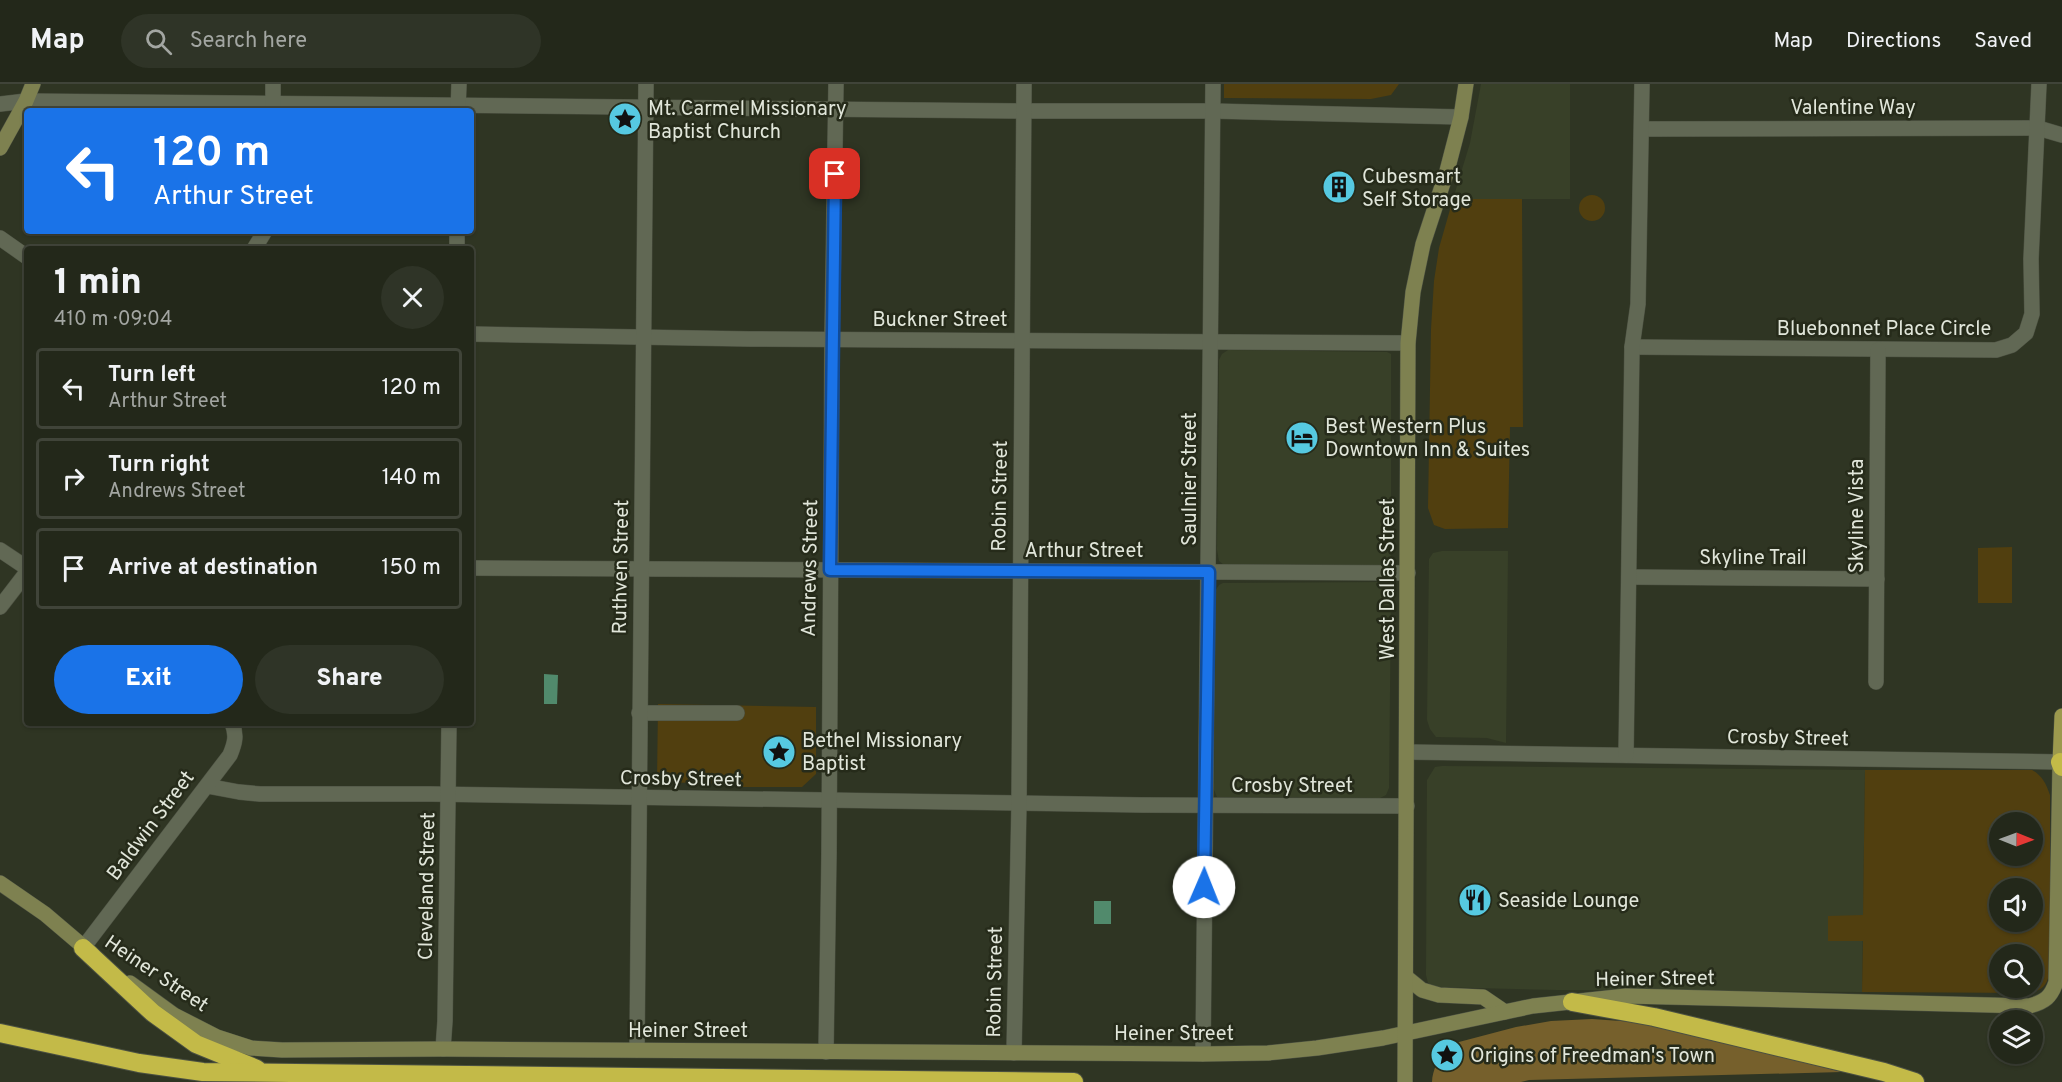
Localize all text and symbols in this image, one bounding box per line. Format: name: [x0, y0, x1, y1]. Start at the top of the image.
search box: [121, 14, 541, 68]
text: Map: [30, 23, 85, 59]
icon: search: [142, 25, 175, 58]
text: Search here: [190, 28, 307, 55]
text: Map: [1773, 28, 1813, 55]
text: Directions: [1846, 28, 1941, 55]
text: Saved: [1974, 28, 2032, 55]
street label: Valentine Way: [1790, 96, 1916, 122]
place label: Mt. Carmel Missionary Baptist Church: [648, 97, 847, 146]
place icon: Mt. Carmel Missionary Baptist Church: [607, 101, 643, 137]
text: 120 m: [153, 128, 270, 181]
icon: left: [54, 132, 132, 210]
pin: [809, 148, 860, 199]
icon: arrive: [818, 157, 851, 190]
place label: Cubesmart Self Storage: [1362, 165, 1471, 214]
building icon: Cubesmart Self Storage: [1321, 169, 1357, 205]
text: Arthur Street: [153, 180, 314, 214]
text: 1 min: [54, 261, 142, 307]
button: close: [381, 266, 444, 329]
text: 410 m · 09:04: [54, 307, 172, 333]
street label: Buckner Street: [872, 308, 1008, 334]
street label: Bluebonnet Place Circle: [1777, 317, 1991, 343]
text: Turn left: [108, 362, 196, 389]
icon: left: [57, 372, 90, 405]
text: 120 m: [381, 375, 441, 402]
text: Arthur Street: [108, 389, 227, 415]
street label: Saulnier Street: [1178, 412, 1204, 546]
place label: Best Western Plus Downtown Inn & Suites: [1325, 415, 1530, 464]
hotel icon: Best Western Plus Downtown Inn & Suites: [1284, 420, 1320, 456]
street label: Robin Street: [987, 440, 1015, 552]
text: Turn right: [108, 452, 210, 479]
street label: Skyline Vista: [1845, 459, 1871, 573]
icon: right: [57, 462, 90, 495]
text: 140 m: [382, 465, 441, 492]
text: Andrews Street: [108, 479, 246, 505]
street label: West Dallas Street: [1376, 498, 1402, 660]
street label: Ruthven Street: [608, 499, 636, 635]
street label: Andrews Street: [797, 499, 825, 637]
street label: Arthur Street: [1024, 539, 1144, 565]
street label: Skyline Trail: [1699, 546, 1807, 572]
icon: arrive: [57, 552, 90, 585]
text: Arrive at destination: [108, 555, 318, 582]
text: 150 m: [381, 555, 441, 582]
button: Exit: [54, 645, 243, 714]
button: Share: [255, 645, 444, 714]
street label: Crosby Street: [1727, 725, 1849, 753]
place label: Bethel Missionary Baptist: [802, 729, 962, 778]
place icon: Bethel Missionary Baptist: [761, 734, 797, 770]
street label: Baldwin Street: [102, 766, 201, 886]
street label: Crosby Street: [620, 766, 742, 794]
street label: Crosby Street: [1231, 774, 1353, 800]
street label: Cleveland Street: [414, 812, 442, 960]
north arrow: [1989, 812, 2043, 866]
map controls: [1989, 812, 2043, 1064]
position arrow: [1172, 855, 1236, 919]
button: sound: [1989, 878, 2043, 932]
restaurant icon: Seaside Lounge: [1457, 882, 1493, 918]
place label: Seaside Lounge: [1498, 889, 1639, 915]
street label: Robin Street: [982, 926, 1010, 1038]
street label: Heiner Street: [99, 930, 213, 1019]
button: search: [1989, 944, 2043, 998]
street label: Heiner Street: [1595, 966, 1715, 994]
button: layers: [1989, 1010, 2043, 1064]
street label: Heiner Street: [628, 1019, 748, 1045]
street label: Heiner Street: [1114, 1022, 1234, 1048]
place icon: Origins of Freedman's Town: [1429, 1037, 1465, 1073]
place label: Origins of Freedman's Town: [1470, 1044, 1715, 1070]

